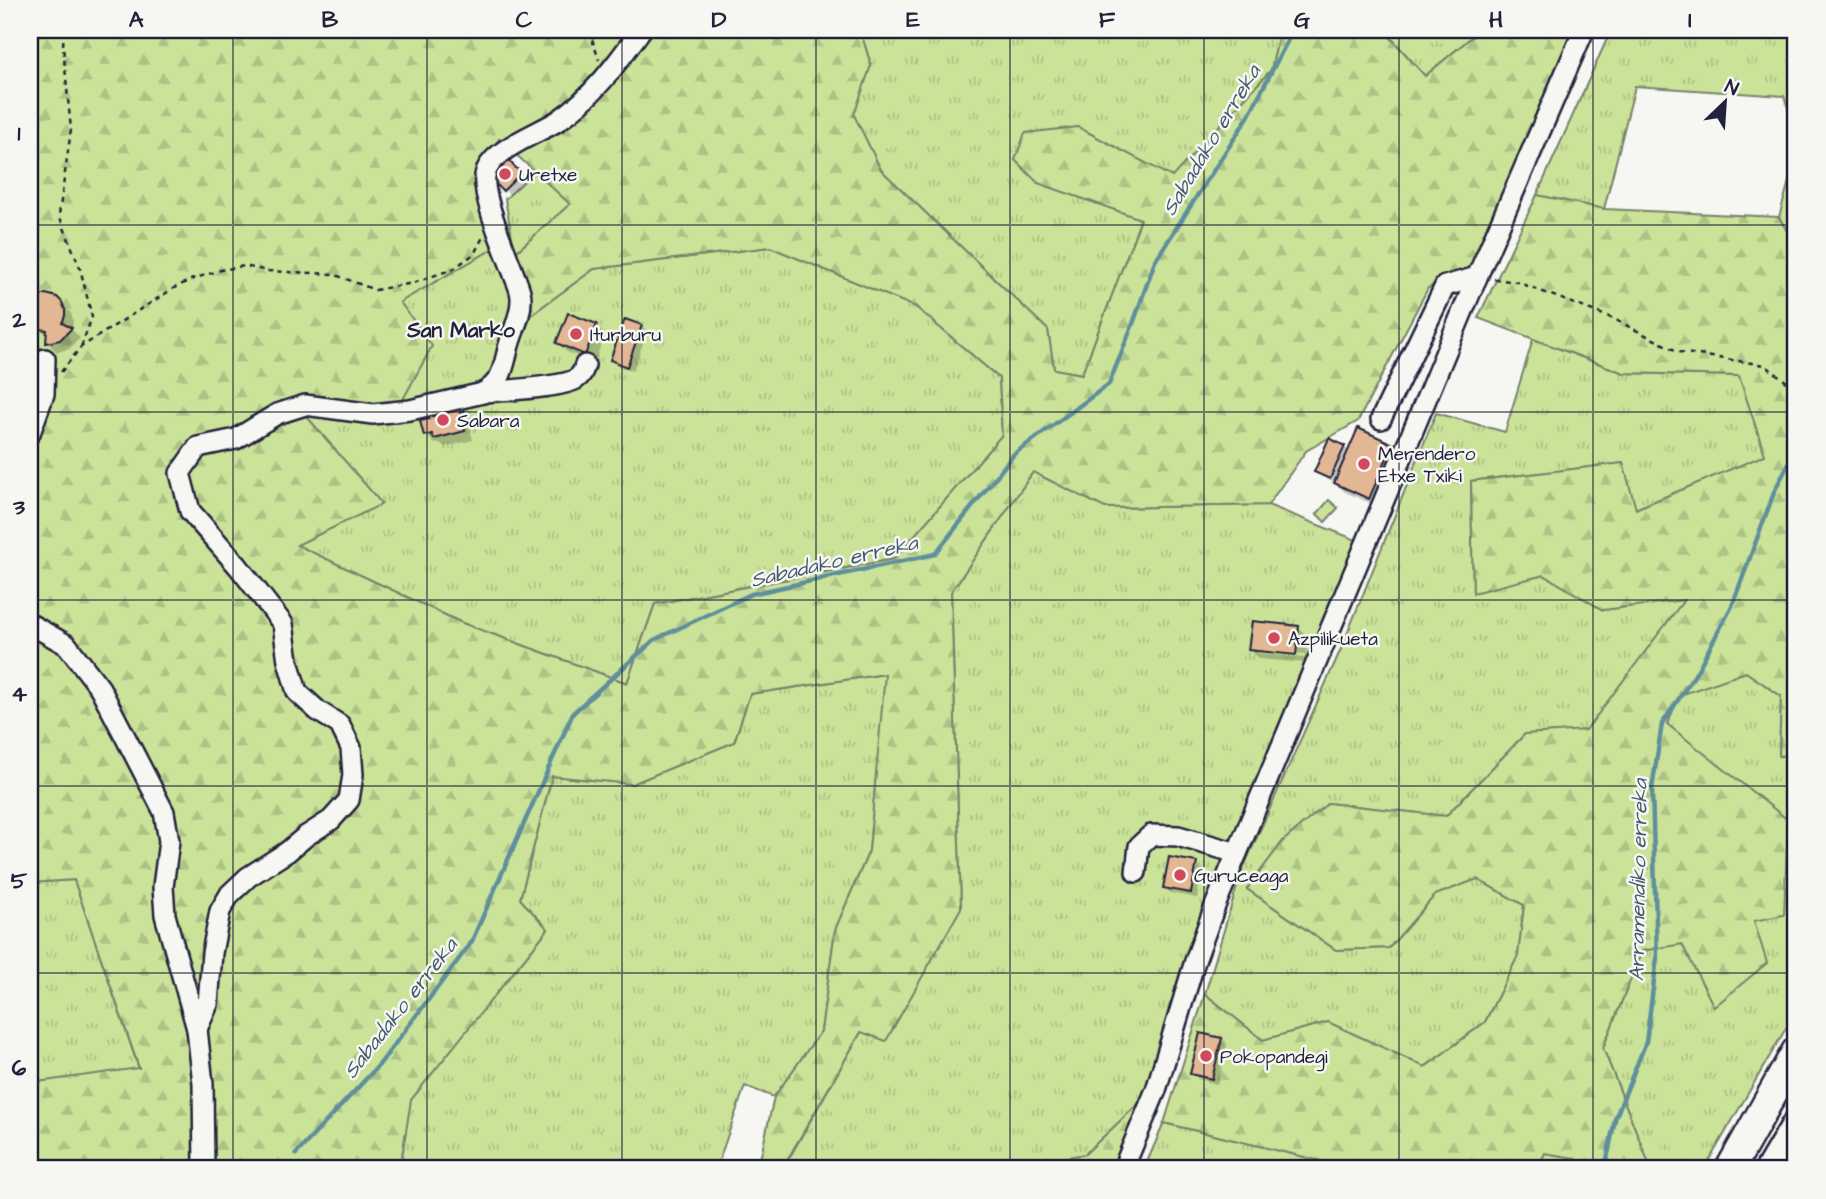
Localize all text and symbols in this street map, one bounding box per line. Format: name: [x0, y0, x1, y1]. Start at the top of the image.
text: A: [129, 4, 144, 36]
text: B: [322, 4, 339, 36]
text: C: [516, 4, 533, 36]
text: D: [712, 4, 727, 36]
text: E: [906, 4, 920, 36]
text: F: [1099, 4, 1116, 36]
text: G: [1294, 4, 1310, 36]
text: H: [1489, 4, 1503, 36]
text: I: [1688, 4, 1692, 36]
water label: Sabadako erreka: [1155, 59, 1268, 221]
north arrow: [1689, 66, 1759, 136]
text: N: [1720, 73, 1743, 103]
text: 1: [18, 117, 21, 149]
place label: Uretxe: [519, 162, 577, 189]
marker: Uretxe: [497, 166, 513, 182]
text: 2: [11, 304, 26, 336]
district label: San Marko: [406, 316, 515, 345]
place label: Iturburu: [590, 322, 661, 349]
marker: Iturburu: [568, 326, 584, 342]
place label: Sabara: [457, 408, 520, 435]
marker: Sabara: [435, 412, 451, 428]
place label: Merendero Etxe Txiki: [1378, 441, 1476, 490]
marker: Merendero Etxe Txiki: [1356, 456, 1372, 472]
text: 3: [12, 491, 25, 523]
water label: Sabadako erreka: [748, 528, 922, 595]
place label: Azpilikueta: [1288, 626, 1378, 653]
marker: Azpilikueta: [1266, 630, 1282, 646]
text: 4: [11, 678, 27, 710]
water label: Arramendiko erreka: [1622, 777, 1655, 981]
place label: Guruceaga: [1194, 863, 1289, 891]
text: 5: [11, 865, 28, 897]
marker: Guruceaga: [1172, 867, 1188, 883]
water label: Sabadako erreka: [336, 931, 465, 1084]
place label: Pokopandegi: [1220, 1044, 1328, 1072]
marker: Pokopandegi: [1198, 1048, 1214, 1064]
text: 6: [12, 1052, 27, 1084]

